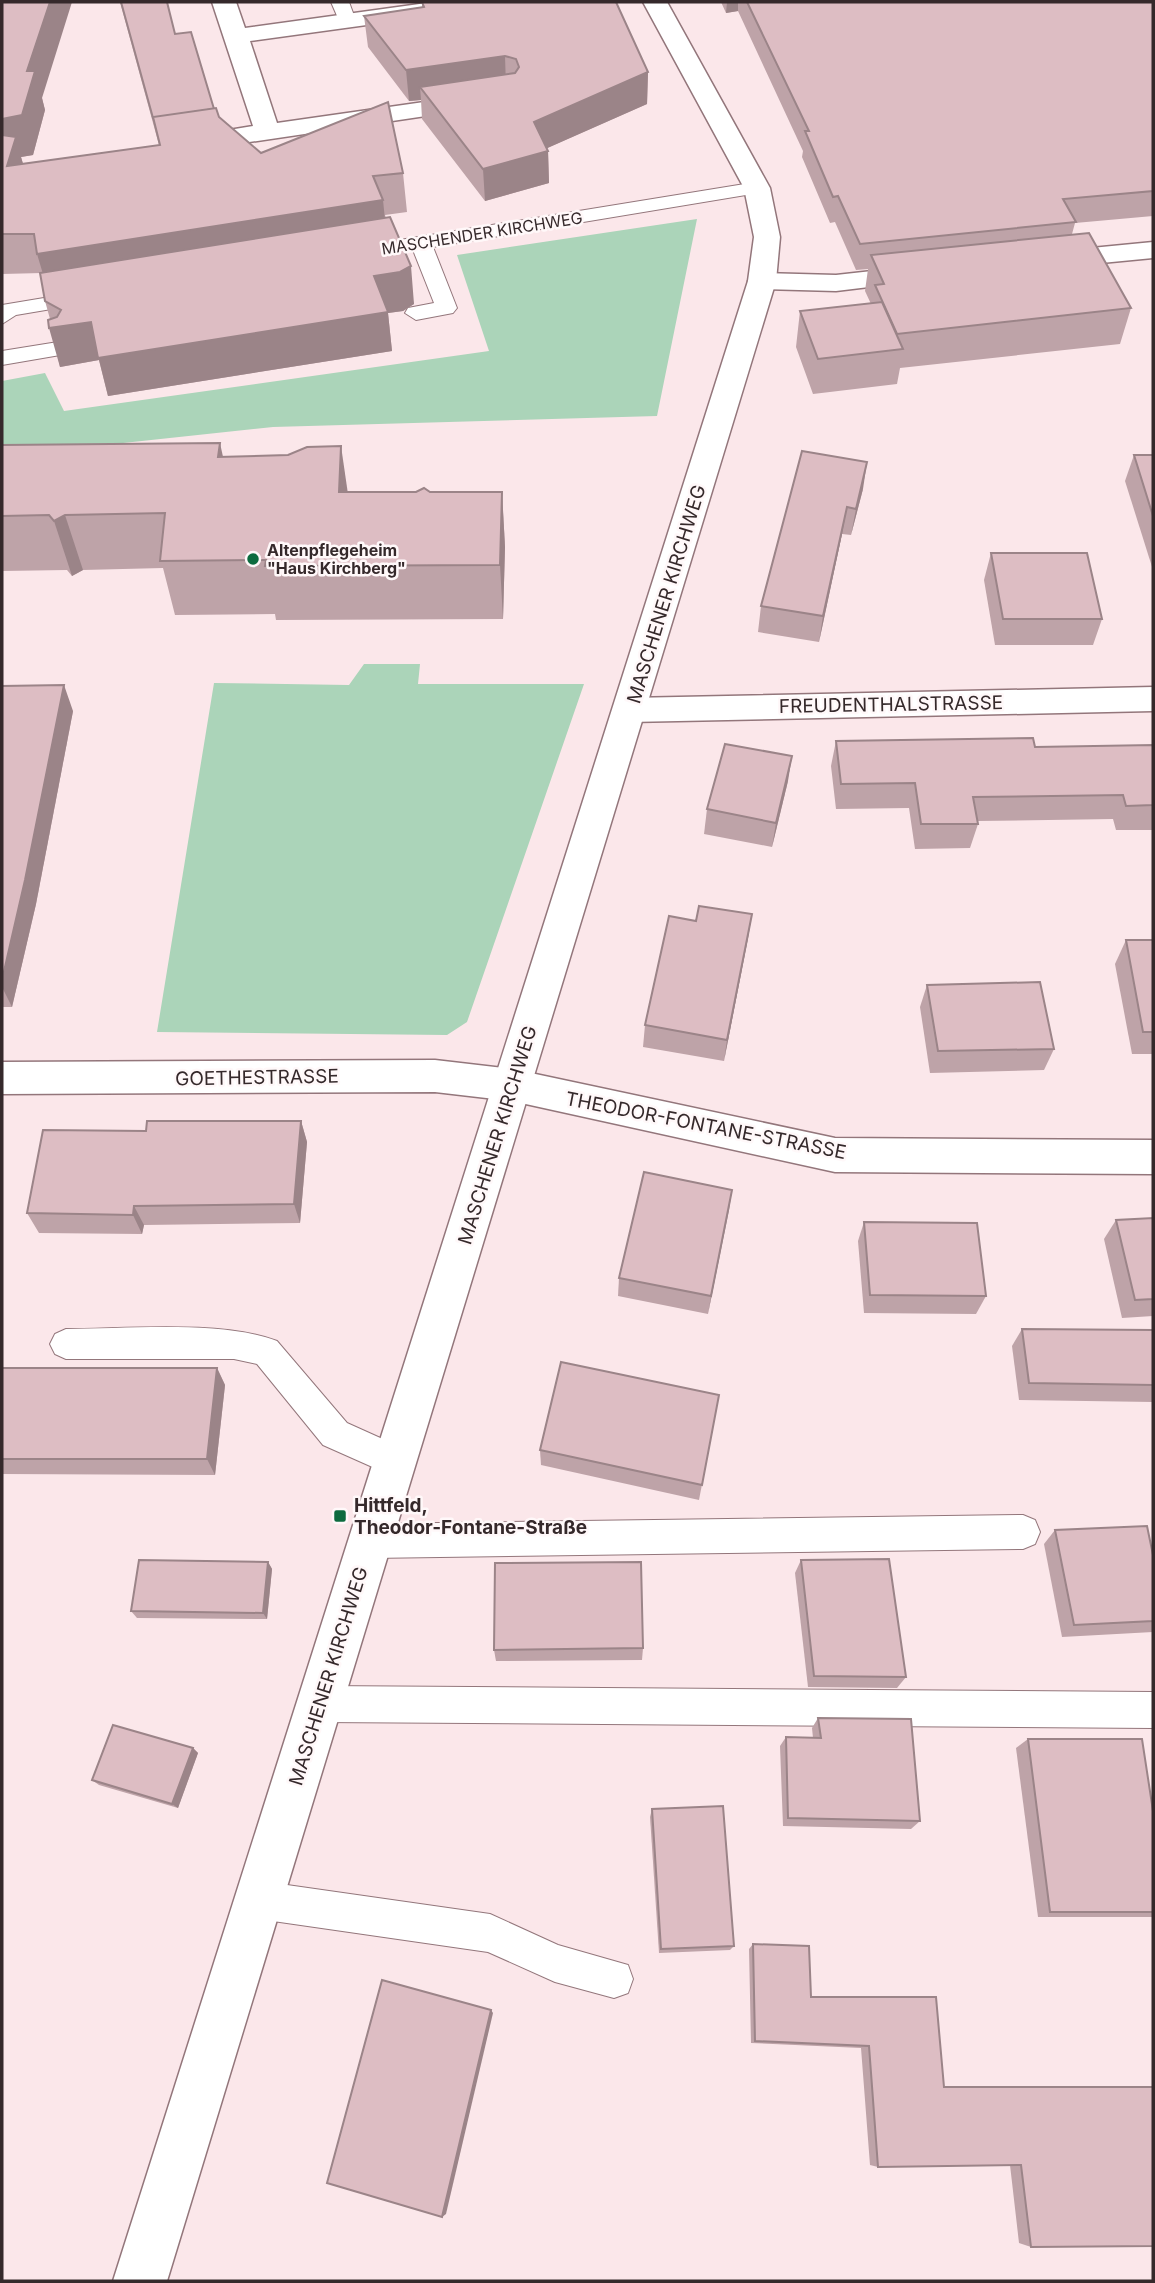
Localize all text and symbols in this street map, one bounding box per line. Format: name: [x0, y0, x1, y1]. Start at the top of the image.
street label: MASCHENDER KIRCHWEG: [380, 207, 584, 259]
street label: MASCHENER KIRCHWEG: [622, 482, 711, 706]
place label: Altenpflegeheim "Haus Kirchberg": [267, 540, 406, 578]
marker: Altenpflegeheim "Haus Kirchberg": [245, 551, 261, 567]
street label: FREUDENTHALSTRASSE: [779, 691, 1003, 718]
street label: MASCHENER KIRCHWEG: [453, 1023, 542, 1247]
street label: GOETHESTRASSE: [175, 1065, 339, 1090]
street label: THEODOR-FONTANE-STRASSE: [564, 1087, 848, 1164]
place label: Hittfeld, Theodor-Fontane-Straße: [354, 1494, 587, 1539]
marker: Hittfeld, Theodor-Fontane-Straße: [332, 1508, 348, 1524]
street label: MASCHENER KIRCHWEG: [284, 1564, 373, 1788]

